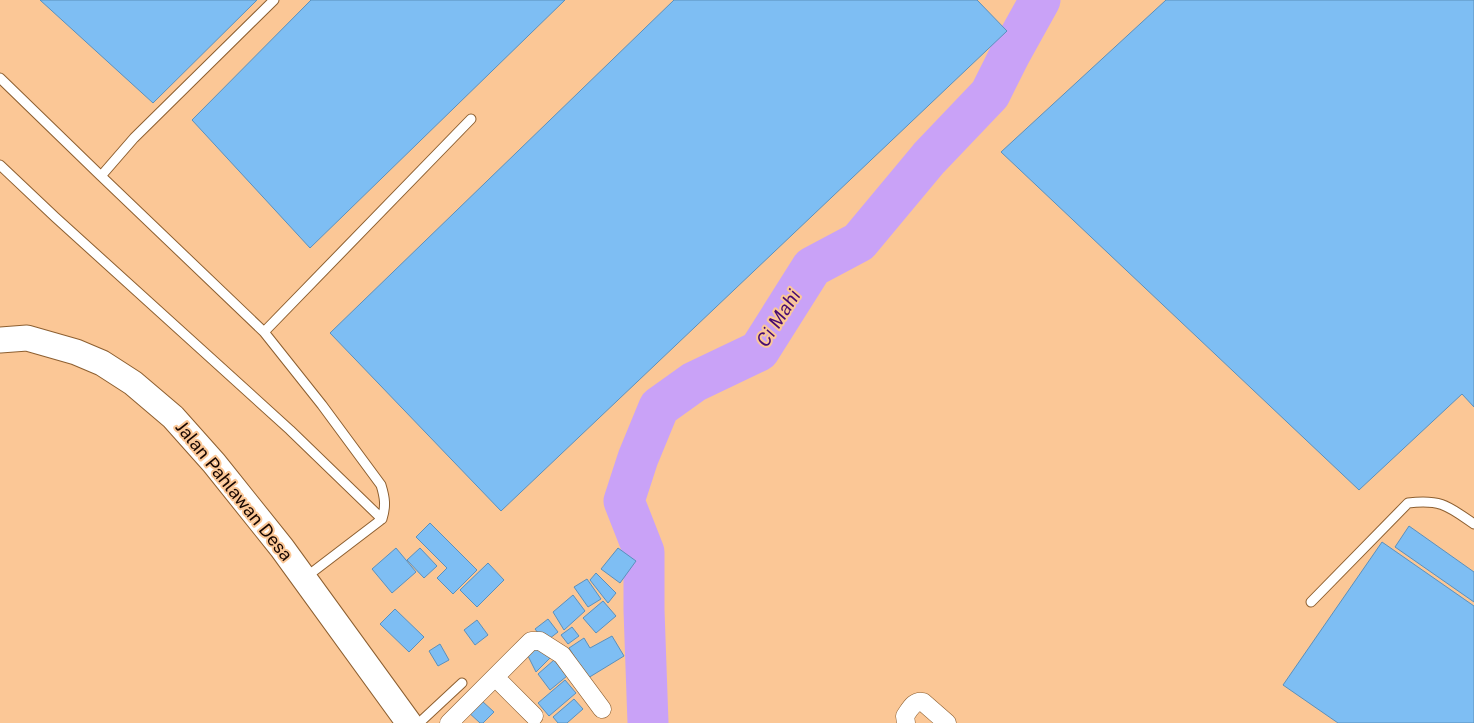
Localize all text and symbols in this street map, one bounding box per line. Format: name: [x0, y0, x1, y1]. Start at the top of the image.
water label: Ci Mahi: [751, 285, 805, 351]
street label: Jalan Pahlawan Desa: [172, 416, 297, 565]

